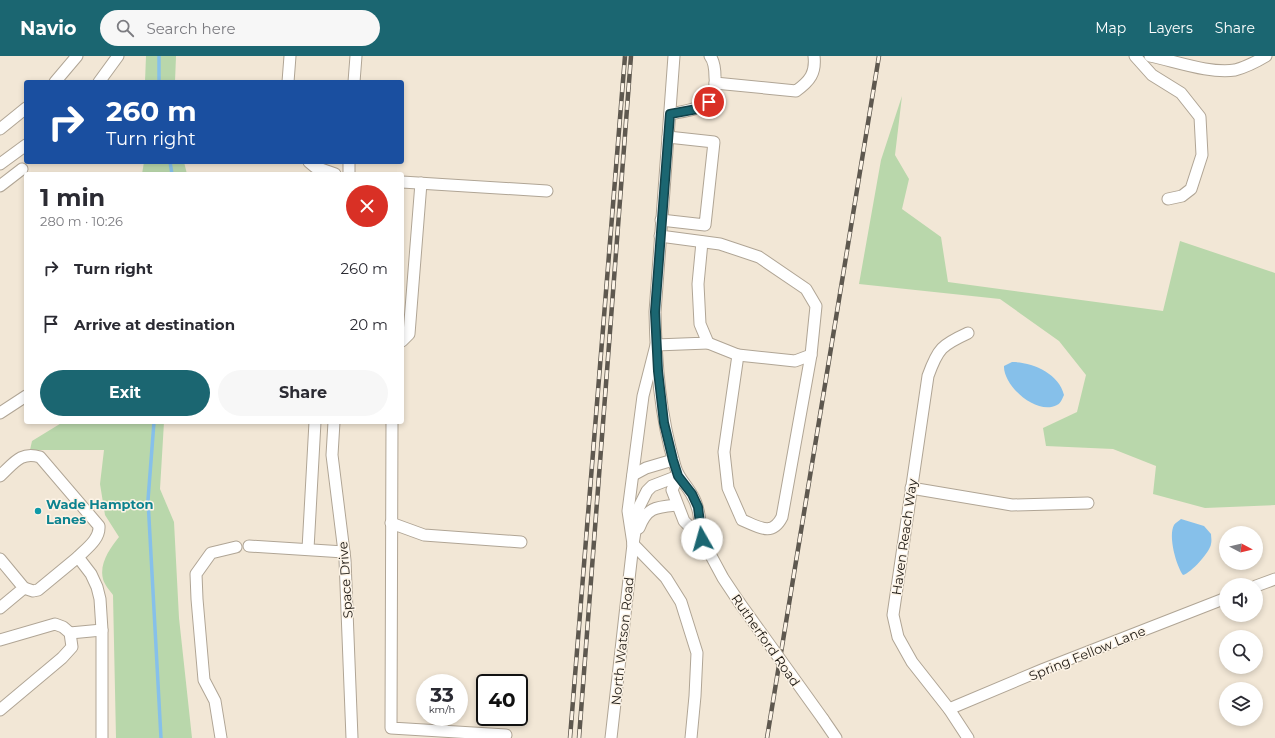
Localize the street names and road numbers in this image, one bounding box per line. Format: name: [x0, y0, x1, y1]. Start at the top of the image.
street label: Haven Reach Way: [888, 477, 920, 596]
street label: Space Drive: [334, 541, 356, 619]
street label: North Watson Road: [607, 576, 637, 706]
street label: Rutherford Road: [728, 591, 804, 689]
street label: Spring Fellow Lane: [1026, 622, 1148, 684]

